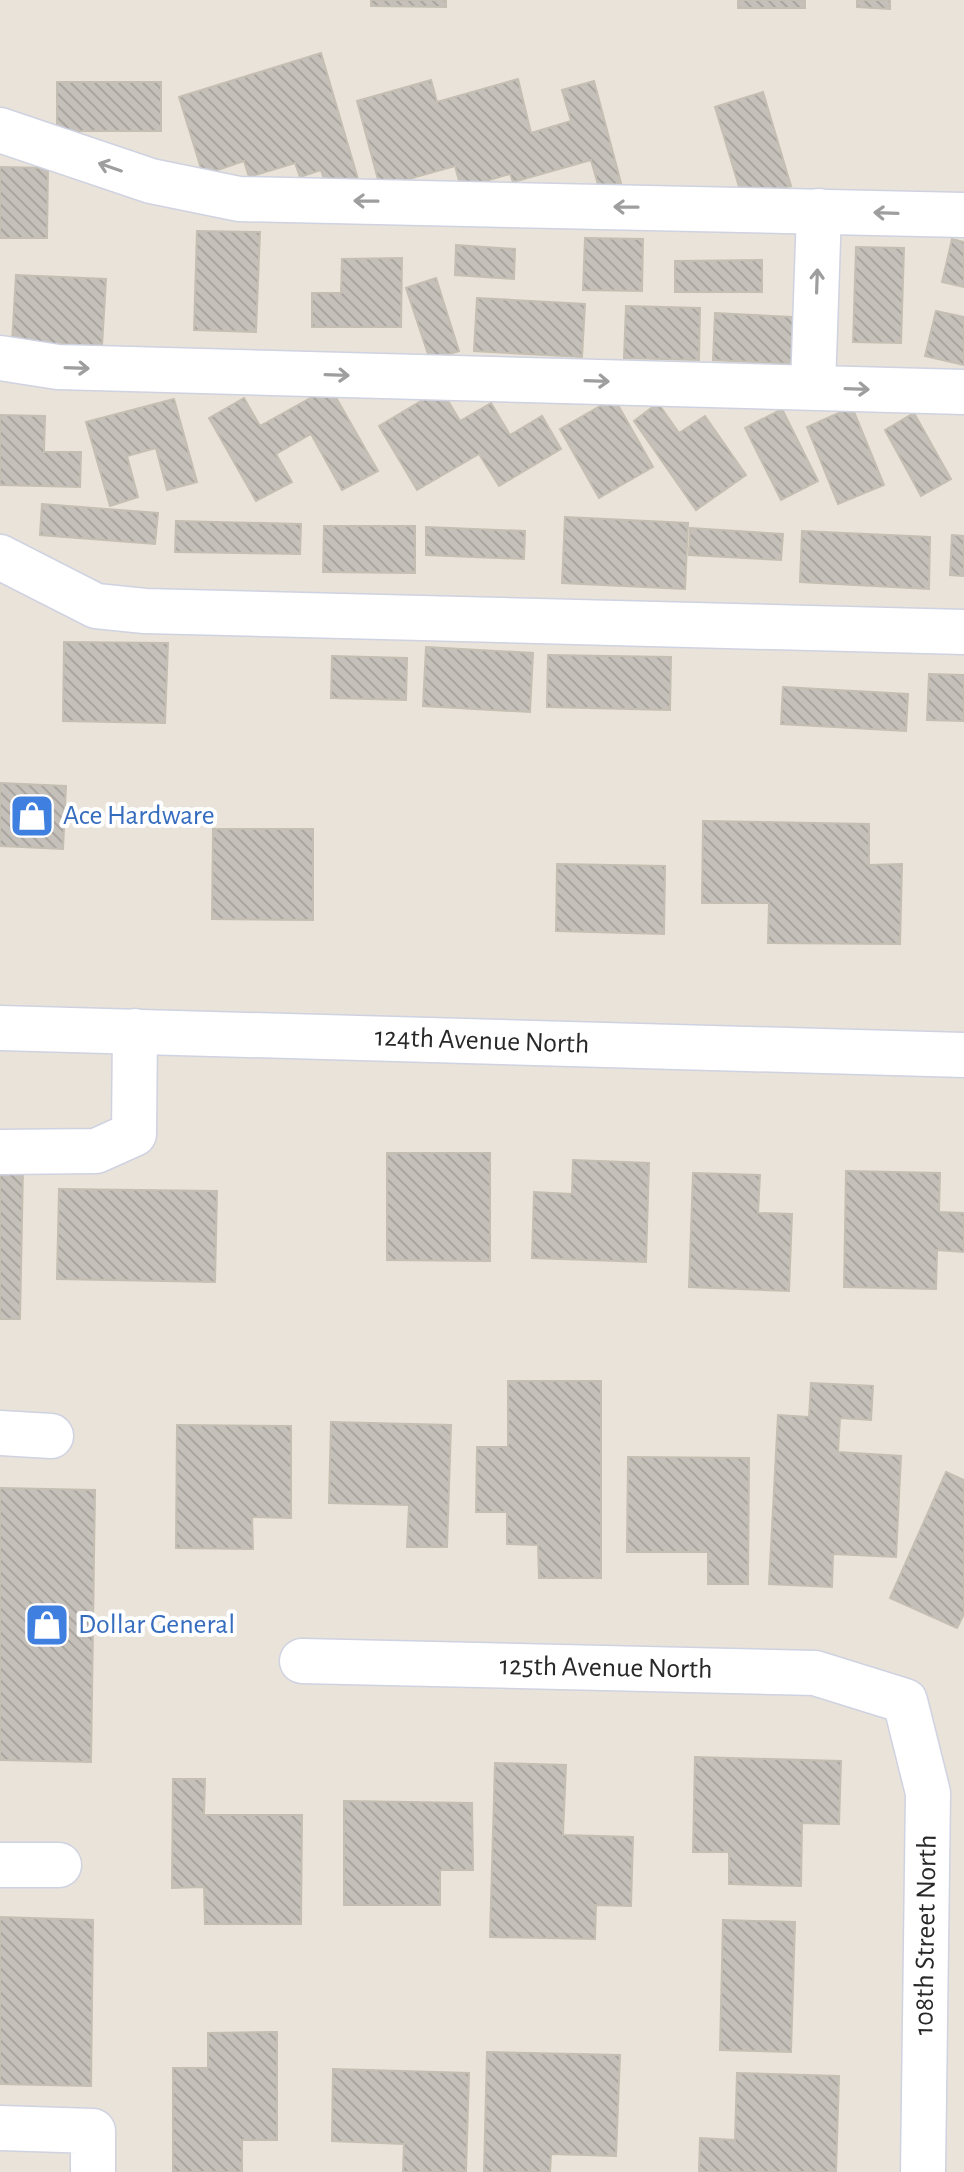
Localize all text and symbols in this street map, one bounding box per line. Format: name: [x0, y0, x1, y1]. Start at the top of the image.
one-way arrow: [99, 159, 123, 173]
one-way arrow: [353, 194, 380, 209]
one-way arrow: [613, 199, 640, 215]
one-way arrow: [873, 205, 900, 220]
one-way arrow: [809, 268, 824, 295]
one-way arrow: [63, 360, 90, 375]
one-way arrow: [323, 367, 350, 382]
one-way arrow: [583, 374, 610, 389]
one-way arrow: [843, 381, 870, 396]
shop icon: Ace Hardware: [8, 792, 56, 840]
place label: Ace Hardware: [63, 802, 215, 830]
street label: 124th Avenue North: [374, 1023, 590, 1059]
shop icon: Dollar General: [23, 1601, 71, 1649]
place label: Dollar General: [78, 1611, 235, 1639]
street label: 125th Avenue North: [499, 1652, 713, 1684]
street label: 108th Street North: [910, 1834, 942, 2036]

